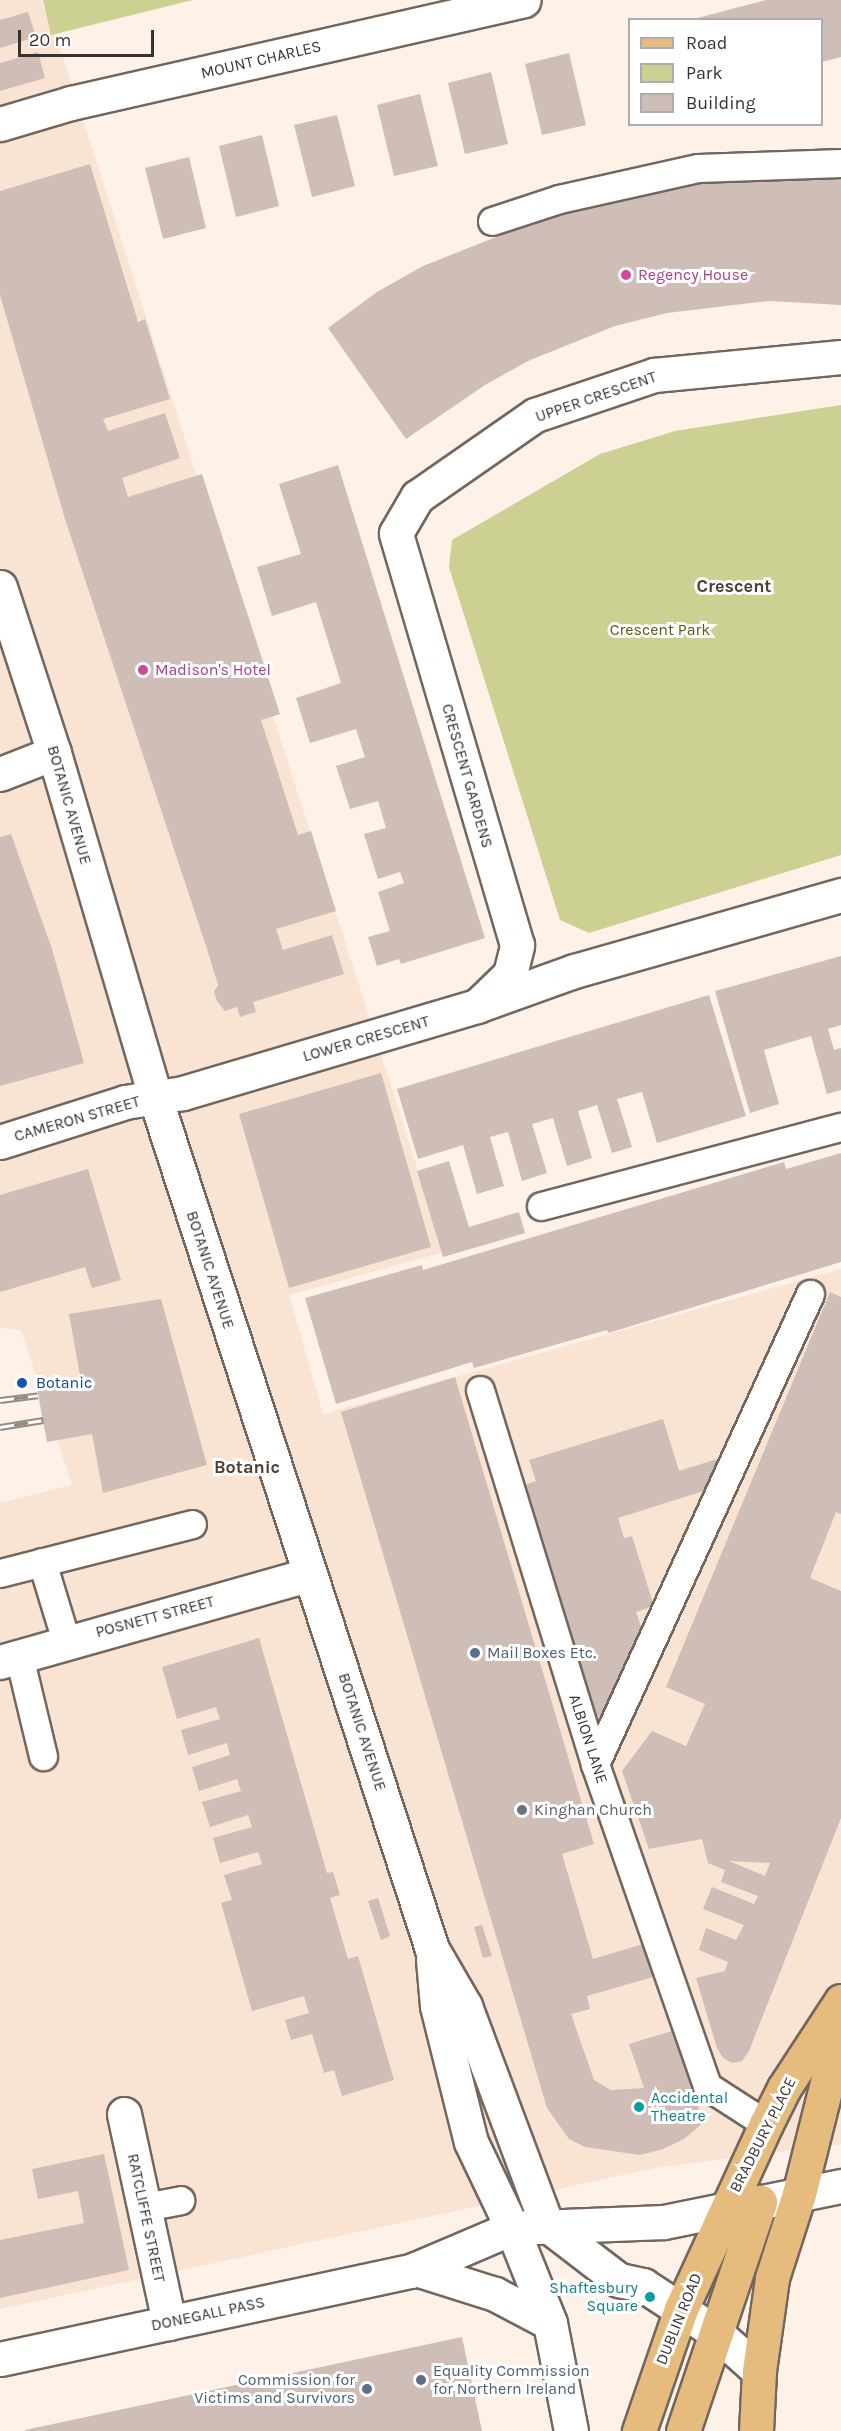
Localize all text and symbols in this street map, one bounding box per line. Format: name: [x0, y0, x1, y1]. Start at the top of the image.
scale bar: [21, 18, 158, 56]
legend: [628, 18, 823, 126]
text: 20 m: [29, 29, 71, 51]
text: Road: [686, 32, 727, 54]
street label: MOUNT CHARLES: [199, 37, 323, 83]
text: Park: [686, 62, 723, 84]
text: Building: [686, 92, 756, 114]
place label: Regency House: [638, 265, 748, 285]
marker: Regency House: [619, 268, 633, 282]
street label: UPPER CRESCENT: [533, 367, 659, 427]
district label: Crescent: [697, 575, 771, 597]
park label: Crescent Park: [610, 620, 710, 640]
place label: Madison's Hotel: [155, 660, 271, 680]
marker: Madison's Hotel: [136, 663, 150, 677]
street label: CRESCENT GARDENS: [437, 702, 497, 850]
street label: BOTANIC AVENUE: [43, 743, 95, 867]
street label: LOWER CRESCENT: [301, 1012, 431, 1066]
street label: CAMERON STREET: [12, 1092, 142, 1146]
street label: BOTANIC AVENUE: [182, 1209, 238, 1331]
place label: Botanic: [36, 1373, 92, 1393]
marker: Botanic: [13, 1374, 31, 1392]
district label: Botanic: [214, 1456, 280, 1478]
street label: POSNETT STREET: [94, 1592, 216, 1642]
place label: Mail Boxes Etc.: [487, 1643, 596, 1663]
marker: Mail Boxes Etc.: [468, 1646, 482, 1660]
street label: BOTANIC AVENUE: [334, 1671, 390, 1793]
street label: ALBION LANE: [565, 1692, 611, 1786]
place label: Kinghan Church: [534, 1800, 652, 1820]
marker: Kinghan Church: [515, 1803, 529, 1817]
street label: BRADBURY PLACE: [726, 2074, 800, 2196]
place label: Accidental Theatre: [651, 2088, 728, 2126]
marker: Accidental Theatre: [632, 2100, 646, 2114]
street label: RATCLIFFE STREET: [123, 2152, 169, 2284]
street label: DUBLIN ROAD: [652, 2270, 706, 2368]
place label: Shaftesbury Square: [549, 2278, 638, 2316]
marker: Shaftesbury Square: [643, 2290, 657, 2304]
street label: DONEGALL PASS: [149, 2293, 267, 2335]
place label: Equality Commission for Northern Ireland: [433, 2361, 590, 2399]
place label: Commission for Victims and Survivors: [194, 2370, 355, 2408]
marker: Equality Commission for Northern Ireland: [414, 2373, 428, 2387]
marker: Commission for Victims and Survivors: [360, 2382, 374, 2396]

